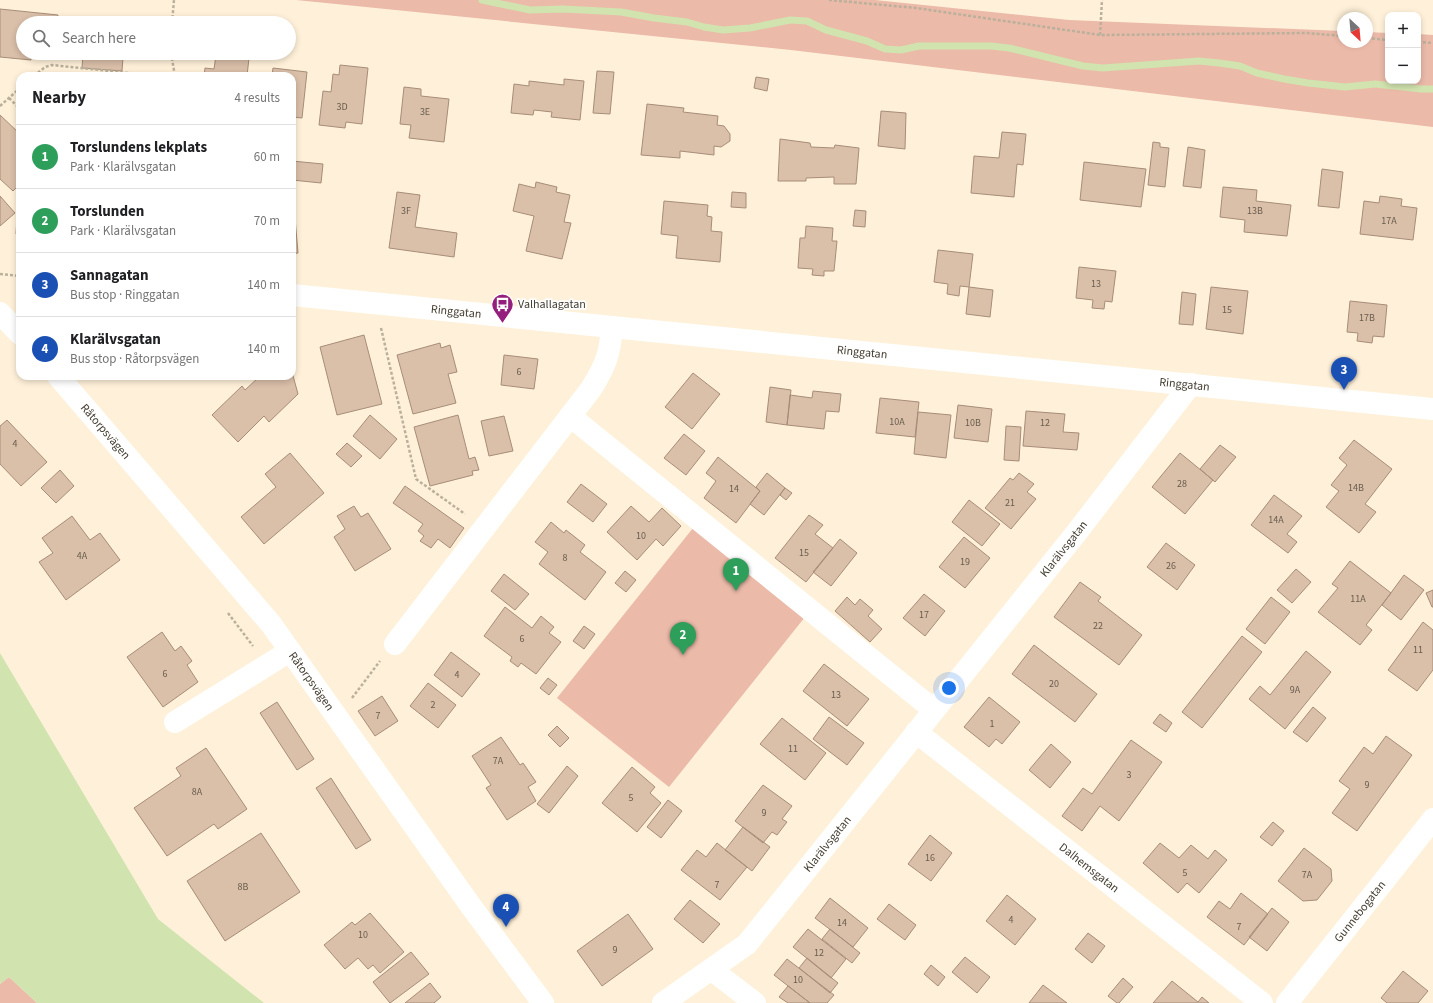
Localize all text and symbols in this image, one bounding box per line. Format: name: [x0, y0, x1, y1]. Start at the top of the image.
north arrow: [1337, 12, 1373, 48]
map controls: [1385, 12, 1421, 84]
button: +: [1385, 12, 1421, 48]
search box: [16, 16, 296, 60]
icon: search: [30, 27, 52, 49]
text: Search here: [62, 28, 136, 49]
button: −: [1385, 48, 1421, 84]
text: Nearby: [32, 86, 86, 110]
text: 4 results: [235, 89, 280, 107]
house number: 3D: [336, 100, 348, 114]
house number: 3E: [420, 105, 430, 119]
text: Torslundens lekplats: [70, 137, 207, 158]
text: 1: [42, 148, 48, 166]
text: 60 m: [254, 148, 280, 166]
text: Park · Klarälvsgatan: [70, 158, 176, 176]
text: Torslunden: [70, 201, 144, 222]
house number: 3F: [401, 204, 411, 218]
house number: 13B: [1247, 204, 1263, 218]
text: 2: [42, 212, 48, 230]
text: 70 m: [254, 212, 280, 230]
house number: 17A: [1381, 214, 1397, 228]
text: Park · Klarälvsgatan: [70, 222, 176, 240]
text: Sannagatan: [70, 265, 149, 286]
text: 3: [42, 276, 48, 294]
text: 140 m: [247, 276, 280, 294]
house number: 13: [1091, 277, 1101, 291]
text: Bus stop · Ringgatan: [70, 286, 180, 304]
bus stop icon: Valhallagatan: [490, 291, 516, 324]
place label: Valhallagatan: [518, 296, 586, 313]
street label: Ringgatan: [430, 300, 482, 322]
house number: 15: [1222, 303, 1232, 317]
house number: 17B: [1359, 311, 1375, 325]
text: Klarälvsgatan: [70, 329, 161, 350]
text: 4: [42, 340, 48, 358]
text: 140 m: [247, 340, 280, 358]
street label: Ringgatan: [836, 341, 888, 363]
text: Bus stop · Råtorpsvägen: [70, 350, 199, 368]
pin: 3: [1331, 357, 1357, 390]
house number: 6: [517, 365, 522, 379]
street label: Ringgatan: [1159, 373, 1211, 395]
street label: Råtorpsvägen: [77, 400, 134, 463]
house number: 10A: [889, 415, 905, 429]
house number: 10B: [965, 416, 981, 430]
house number: 12: [1040, 416, 1050, 430]
house number: 4: [13, 437, 18, 451]
house number: 28: [1177, 477, 1187, 491]
house number: 14B: [1348, 481, 1364, 495]
house number: 14: [729, 482, 739, 496]
house number: 21: [1005, 496, 1015, 510]
house number: 14A: [1268, 513, 1284, 527]
street label: Klarälvsgatan: [1036, 517, 1091, 581]
house number: 10: [636, 529, 646, 543]
house number: 15: [799, 546, 809, 560]
house number: 4A: [77, 549, 88, 563]
house number: 8: [563, 551, 568, 565]
house number: 19: [960, 555, 970, 569]
pin: 1: [723, 558, 749, 591]
house number: 26: [1166, 559, 1176, 573]
house number: 11A: [1350, 592, 1366, 606]
house number: 17: [919, 608, 929, 622]
house number: 22: [1093, 619, 1103, 633]
pin: 2: [670, 622, 696, 655]
house number: 6: [520, 632, 525, 646]
house number: 11: [1413, 643, 1423, 657]
street label: Råtorpsvägen: [285, 648, 338, 714]
house number: 6: [163, 667, 168, 681]
house number: 4: [455, 668, 460, 682]
house number: 20: [1049, 677, 1059, 691]
your location: [939, 678, 959, 698]
house number: 9A: [1290, 683, 1301, 697]
house number: 13: [831, 688, 841, 702]
house number: 2: [431, 698, 436, 712]
house number: 7: [376, 709, 381, 723]
house number: 1: [990, 717, 995, 731]
house number: 11: [788, 742, 798, 756]
house number: 7A: [493, 754, 504, 768]
house number: 3: [1127, 768, 1132, 782]
house number: 9: [1365, 778, 1370, 792]
house number: 8A: [192, 785, 203, 799]
house number: 5: [629, 791, 634, 805]
house number: 9: [762, 806, 767, 820]
street label: Klarälvsgatan: [799, 812, 855, 876]
street label: Dalhemsgatan: [1056, 839, 1123, 897]
house number: 16: [925, 851, 935, 865]
house number: 5: [1183, 866, 1188, 880]
house number: 7A: [1302, 868, 1313, 882]
street label: Gunnebogatan: [1330, 877, 1390, 946]
house number: 7: [715, 878, 720, 892]
house number: 8B: [238, 880, 249, 894]
pin: 4: [493, 894, 519, 927]
house number: 4: [1009, 913, 1014, 927]
house number: 14: [837, 916, 847, 930]
house number: 7: [1237, 920, 1242, 934]
house number: 10: [358, 928, 368, 942]
house number: 9: [613, 943, 618, 957]
house number: 12: [814, 946, 824, 960]
house number: 10: [793, 973, 803, 987]

